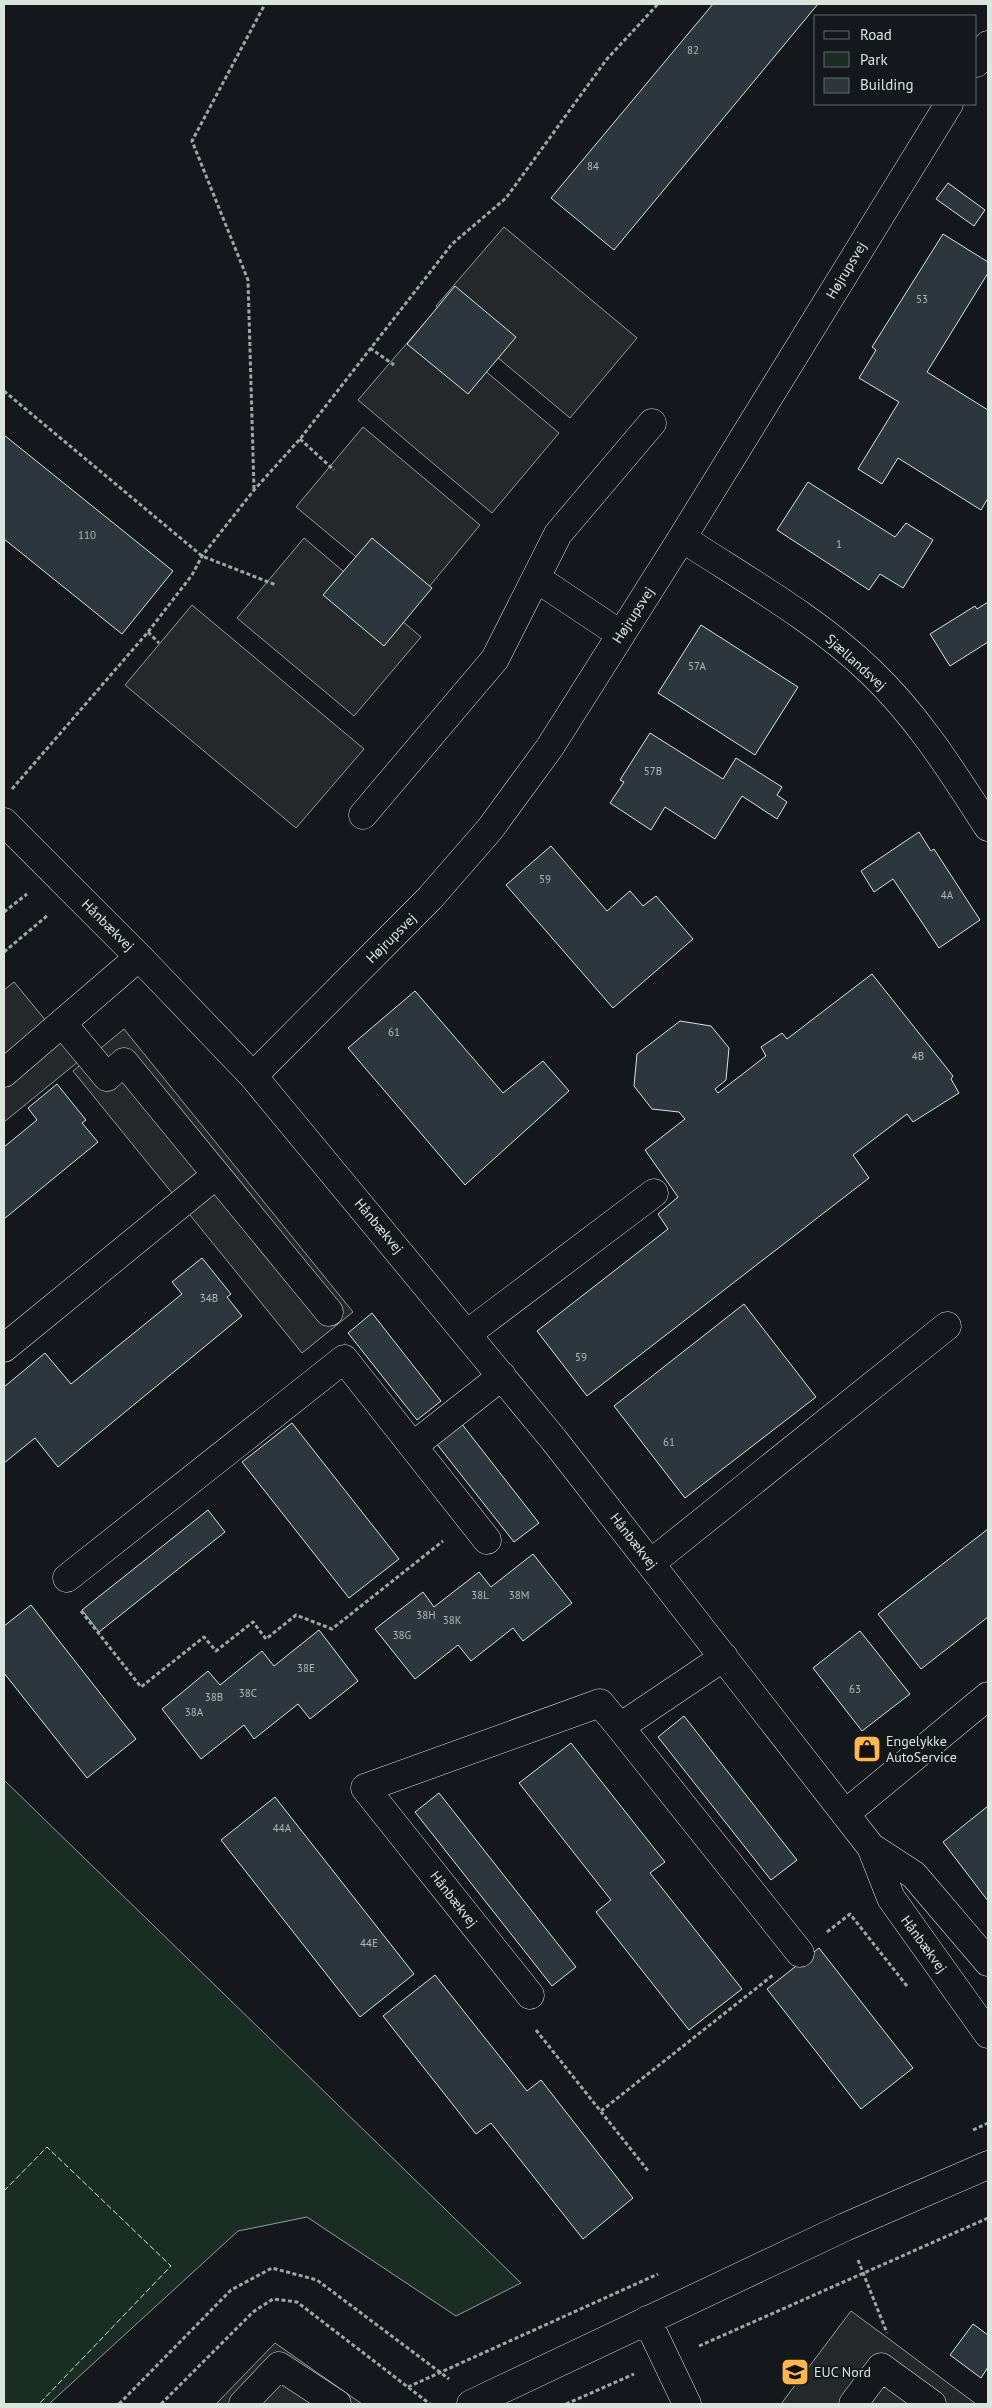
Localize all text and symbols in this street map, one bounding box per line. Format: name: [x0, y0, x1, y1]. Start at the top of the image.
legend: [814, 15, 977, 105]
text: Road: [860, 25, 892, 44]
house number: 82: [687, 43, 699, 57]
text: Park: [860, 50, 888, 69]
text: Building: [860, 75, 914, 94]
house number: 84: [587, 159, 599, 173]
street label: Højrupsvej: [822, 238, 870, 302]
house number: 53: [916, 292, 928, 306]
house number: 110: [78, 528, 96, 542]
house number: 1: [836, 537, 842, 551]
street label: Højrupsvej: [608, 583, 658, 647]
street label: Sjællandsvej: [822, 630, 890, 694]
house number: 57A: [688, 659, 706, 673]
house number: 57B: [644, 764, 662, 778]
house number: 59: [539, 872, 551, 886]
house number: 4A: [941, 888, 954, 902]
street label: Hånbækvej: [78, 895, 138, 955]
street label: Højrupsvej: [362, 909, 420, 967]
house number: 61: [388, 1025, 400, 1039]
house number: 4B: [912, 1049, 924, 1063]
street label: Hånbækvej: [351, 1195, 407, 1257]
house number: 34B: [200, 1291, 218, 1305]
house number: 59: [575, 1350, 587, 1364]
house number: 61: [663, 1435, 675, 1449]
street label: Hånbækvej: [606, 1509, 662, 1573]
house number: 38L: [471, 1588, 489, 1602]
house number: 38M: [509, 1588, 529, 1602]
house number: 38H: [416, 1608, 436, 1622]
house number: 38K: [443, 1613, 462, 1627]
house number: 38G: [393, 1628, 412, 1642]
house number: 38E: [297, 1661, 315, 1675]
house number: 63: [849, 1682, 861, 1696]
house number: 38C: [239, 1686, 257, 1700]
house number: 38B: [205, 1690, 223, 1704]
house number: 38A: [185, 1705, 204, 1719]
place label: Engelykke AutoService: [886, 1732, 957, 1766]
shop icon: Engelykke AutoService: [852, 1734, 882, 1764]
house number: 44A: [273, 1821, 292, 1835]
street label: Hånbækvej: [426, 1867, 482, 1931]
street label: Hånbækvej: [897, 1912, 951, 1976]
house number: 44E: [360, 1936, 378, 1950]
school or university icon: EUC Nord: [780, 2357, 810, 2387]
place label: EUC Nord: [814, 2363, 871, 2381]

